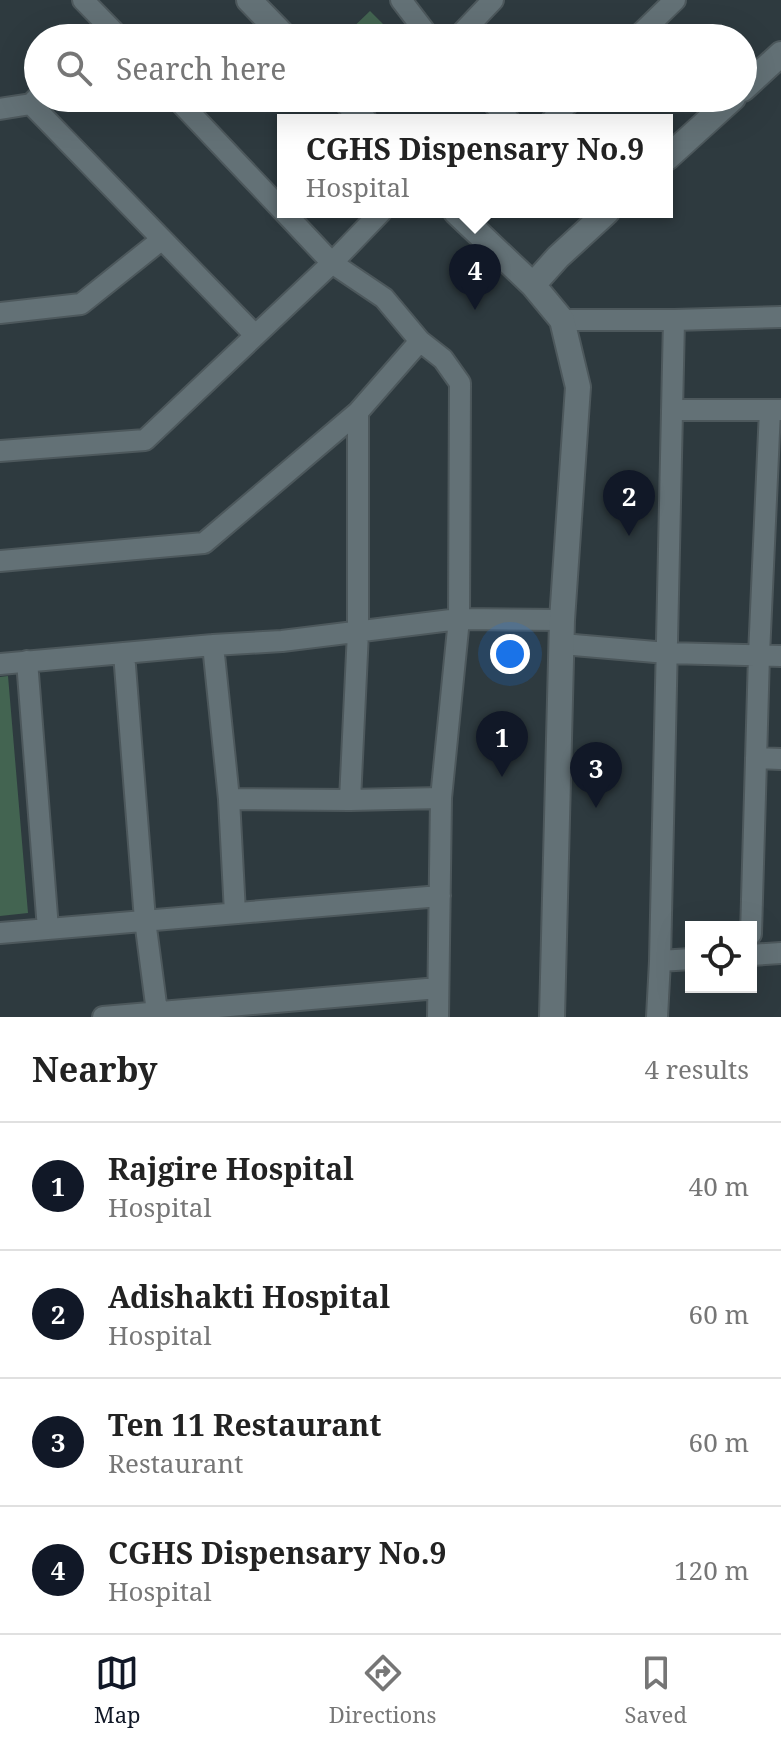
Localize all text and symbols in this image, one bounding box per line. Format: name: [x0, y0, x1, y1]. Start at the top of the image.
search box: [24, 24, 757, 112]
icon: search: [52, 46, 96, 90]
text: Search here: [116, 48, 286, 89]
popup: [277, 114, 673, 218]
text: CGHS Dispensary No.9: [306, 128, 644, 169]
text: Hospital: [306, 169, 409, 205]
pin: 4: [449, 244, 501, 310]
pin: 2: [603, 470, 655, 536]
your location: [490, 634, 530, 674]
pin: 1: [476, 711, 528, 777]
pin: 3: [570, 742, 622, 808]
map controls: [685, 921, 757, 993]
button: locate: [685, 921, 757, 993]
text: Nearby: [32, 1046, 158, 1092]
text: 4 results: [644, 1051, 749, 1087]
text: Rajgire Hospital: [108, 1148, 354, 1189]
text: 1: [51, 1168, 65, 1204]
text: 40 m: [689, 1168, 749, 1204]
text: Hospital: [108, 1189, 211, 1225]
text: Adishakti Hospital: [108, 1276, 390, 1317]
text: 2: [51, 1296, 65, 1332]
text: 60 m: [689, 1296, 749, 1332]
text: Hospital: [108, 1317, 211, 1353]
text: Ten 11 Restaurant: [108, 1404, 381, 1445]
text: 3: [51, 1424, 65, 1460]
text: 60 m: [689, 1424, 749, 1460]
text: Restaurant: [108, 1445, 243, 1481]
text: CGHS Dispensary No.9: [108, 1532, 447, 1573]
text: 4: [51, 1552, 65, 1588]
text: 120 m: [674, 1552, 749, 1588]
text: Hospital: [108, 1573, 211, 1609]
tab: Map: [94, 1651, 141, 1729]
tab: Directions: [329, 1651, 436, 1729]
tab: Saved: [625, 1651, 687, 1729]

